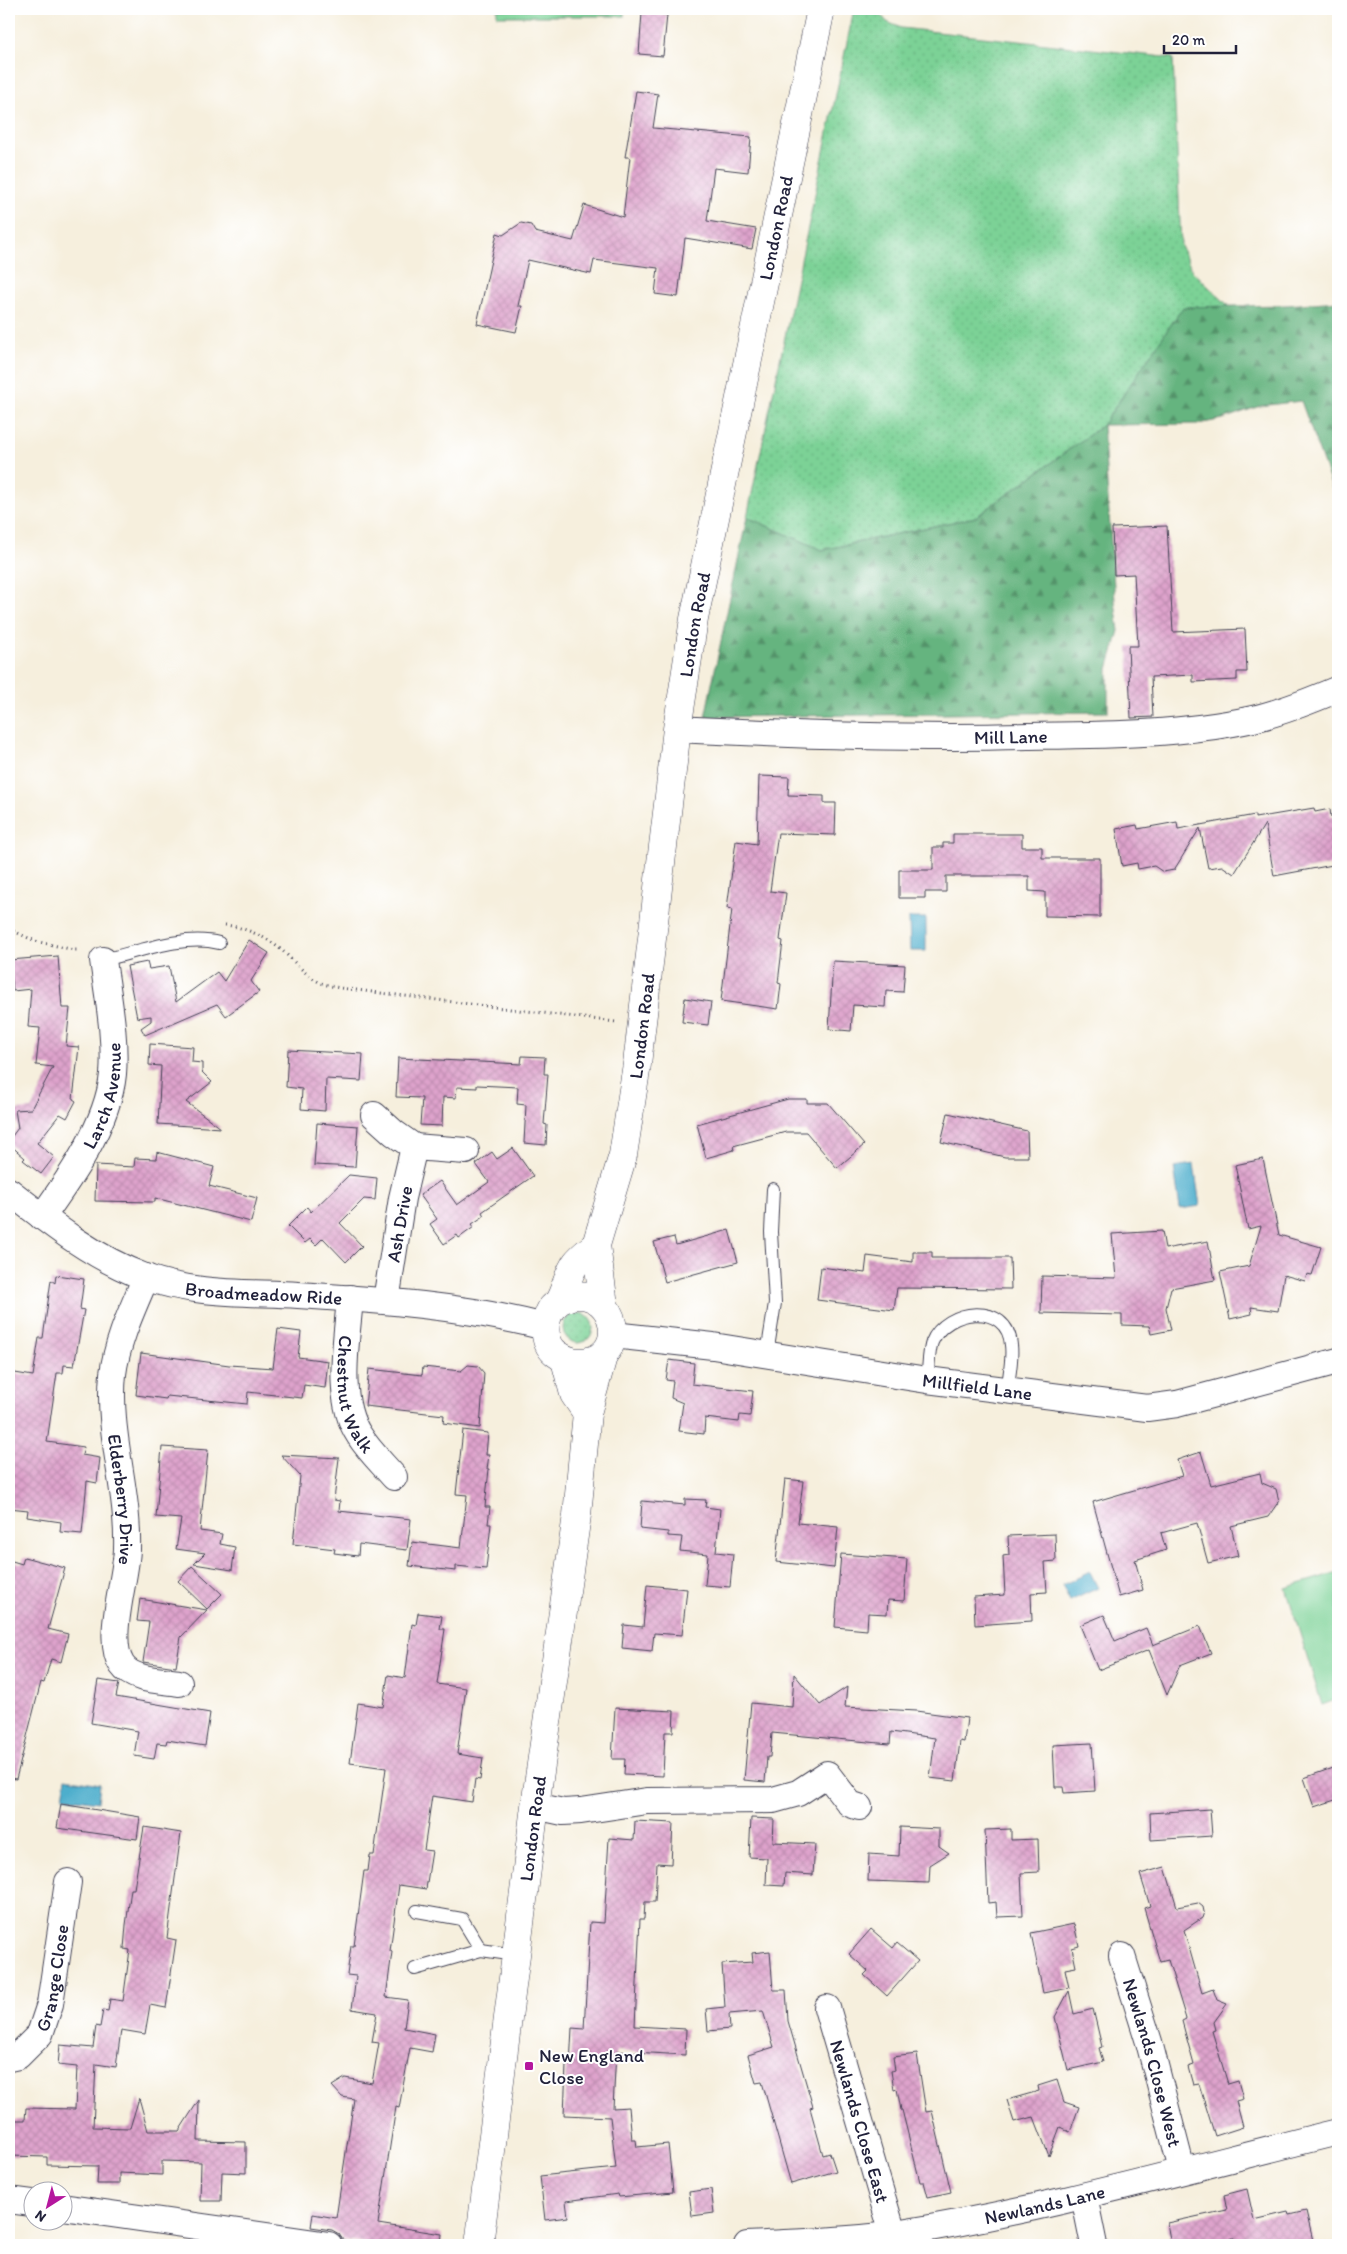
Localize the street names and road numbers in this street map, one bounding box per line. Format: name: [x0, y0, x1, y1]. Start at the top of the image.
street label: London Road: [754, 173, 798, 282]
street label: London Road: [674, 569, 716, 679]
street label: Mill Lane: [974, 725, 1048, 749]
street label: London Road: [624, 971, 660, 1080]
street label: Larch Avenue: [78, 1042, 126, 1153]
street label: Ash Drive: [381, 1184, 418, 1264]
street label: Broadmeadow Ride: [184, 1277, 343, 1310]
street label: Chestnut Walk: [332, 1334, 379, 1458]
street label: Millfield Lane: [921, 1369, 1034, 1405]
street label: Elderberry Drive: [103, 1433, 138, 1566]
street label: London Road: [514, 1774, 551, 1883]
street label: Grange Close: [31, 1923, 74, 2035]
street label: Newlands Close West: [1118, 1976, 1187, 2149]
street label: Newlands Close East: [825, 2037, 894, 2206]
street label: Newlands Lane: [982, 2180, 1107, 2229]

